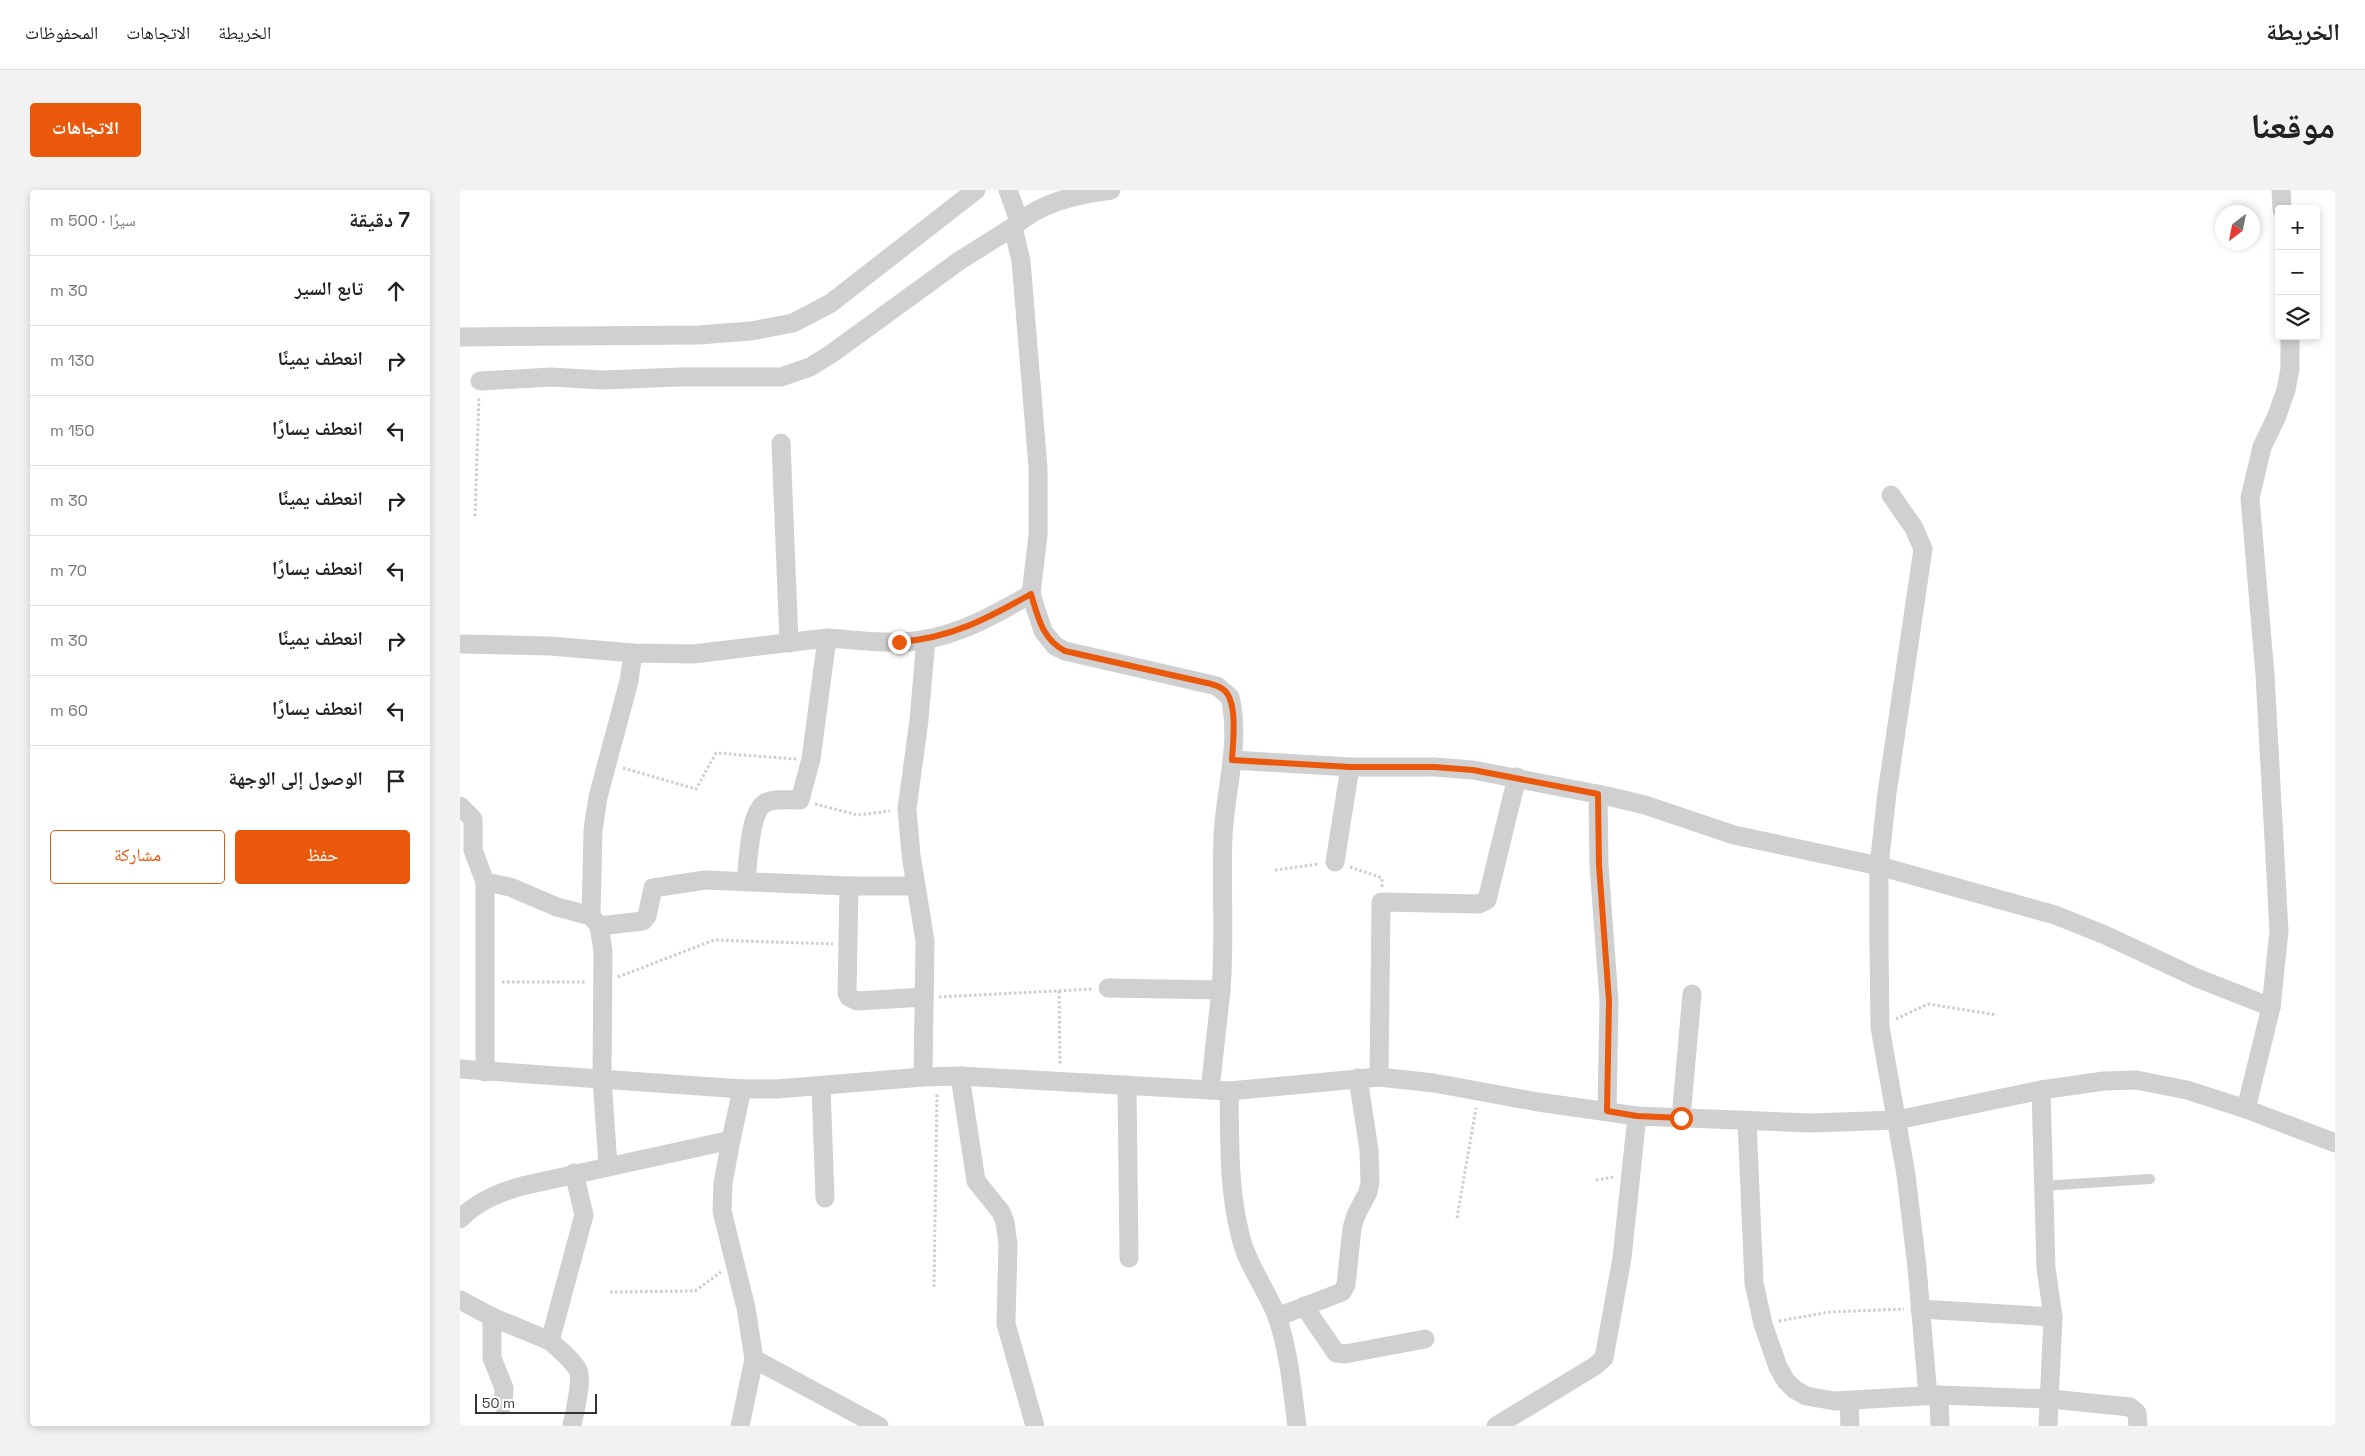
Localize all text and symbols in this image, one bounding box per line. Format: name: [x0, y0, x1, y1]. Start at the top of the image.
text: الخريطة: [2266, 16, 2340, 47]
text: المحفوظات: [25, 21, 98, 44]
text: الاتجاهات: [126, 21, 190, 44]
text: الخريطة: [218, 21, 271, 44]
button: الاتجاهات: [30, 103, 141, 157]
text: موقعنا: [2250, 104, 2335, 148]
north arrow: [2215, 205, 2260, 250]
map controls: [2275, 205, 2320, 340]
button: +: [2275, 205, 2320, 250]
text: 7 دقيقة: [349, 206, 410, 233]
text: سيرًا · 500 m: [50, 210, 136, 231]
button: −: [2275, 250, 2320, 295]
text: تابع السير: [295, 276, 363, 301]
icon: ahead: [382, 277, 410, 305]
text: 30 m: [50, 280, 88, 301]
button: layers: [2275, 295, 2320, 340]
text: انعطف يمينًا: [278, 346, 363, 371]
icon: right: [382, 347, 410, 375]
text: 130 m: [50, 350, 95, 371]
text: انعطف يسارًا: [272, 416, 363, 441]
icon: left: [382, 417, 410, 445]
text: 150 m: [50, 420, 94, 441]
text: انعطف يمينًا: [278, 486, 363, 511]
icon: right: [382, 487, 410, 515]
text: 30 m: [50, 490, 88, 511]
text: انعطف يسارًا: [272, 556, 363, 581]
icon: left: [382, 557, 410, 585]
text: 70 m: [50, 560, 87, 581]
text: انعطف يمينًا: [278, 626, 363, 651]
icon: right: [382, 627, 410, 655]
text: 30 m: [50, 630, 88, 651]
route end: [888, 631, 911, 654]
text: انعطف يسارًا: [272, 696, 363, 721]
icon: left: [382, 697, 410, 725]
text: 60 m: [50, 700, 88, 721]
text: الوصول إلى الوجهة: [228, 766, 363, 791]
icon: arrive: [382, 767, 410, 795]
button: مشاركة: [50, 830, 225, 884]
button: حفظ: [235, 830, 410, 884]
route start: [1670, 1107, 1693, 1130]
scale bar: [475, 1391, 598, 1414]
text: 50 m: [482, 1394, 515, 1412]

